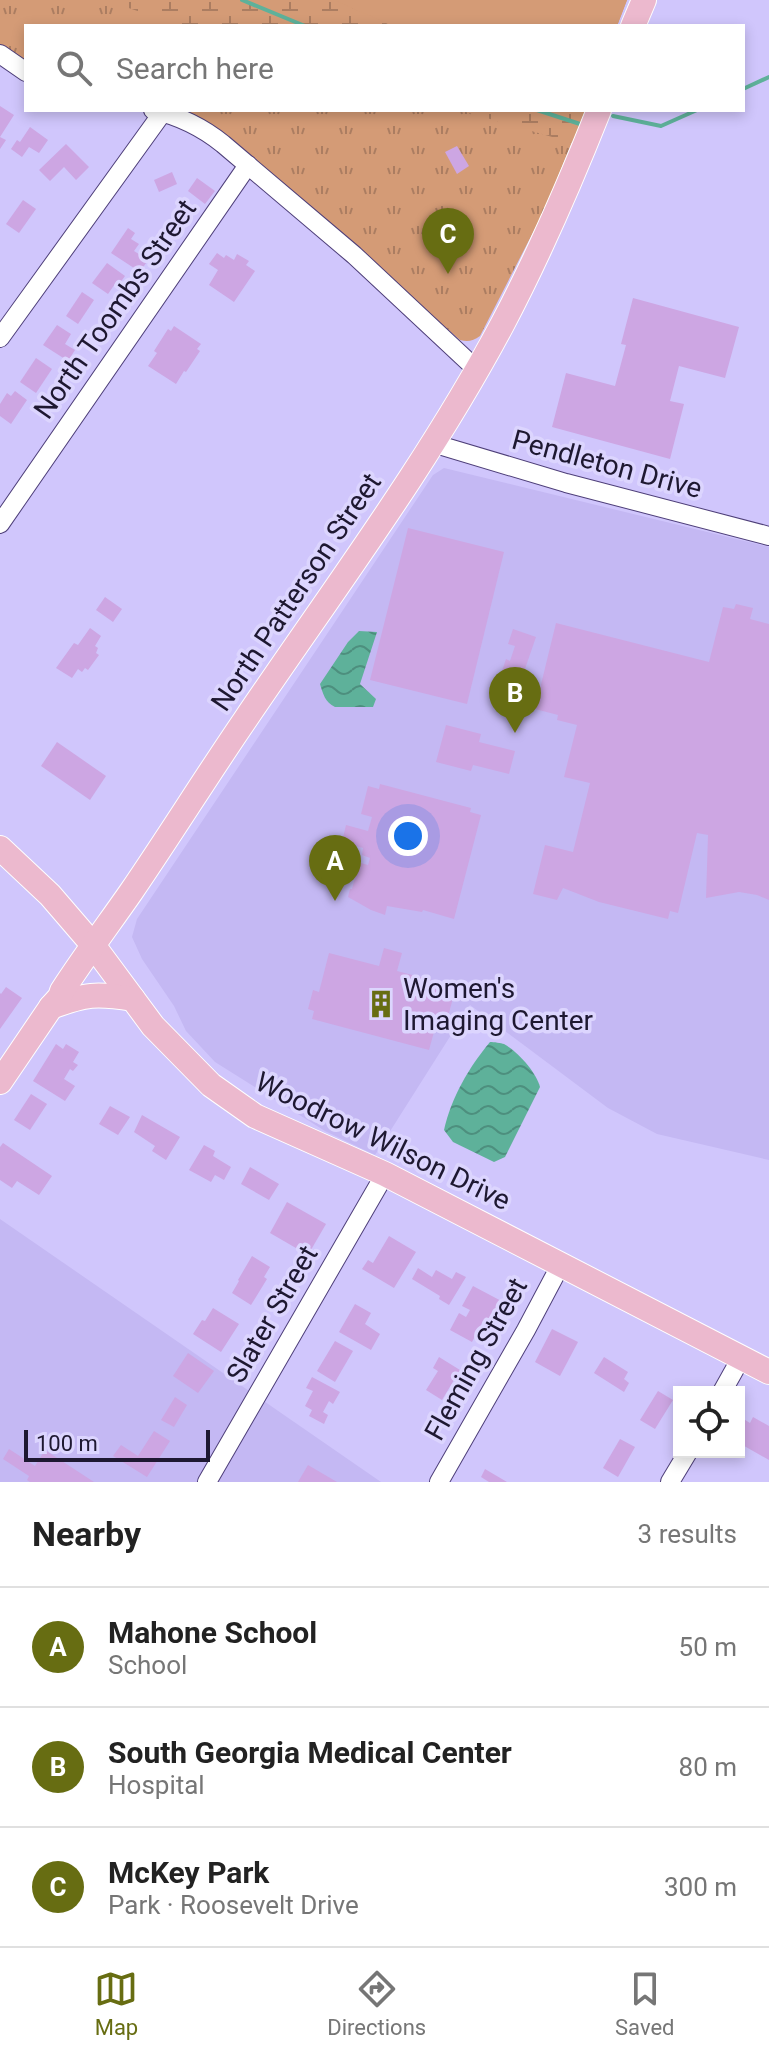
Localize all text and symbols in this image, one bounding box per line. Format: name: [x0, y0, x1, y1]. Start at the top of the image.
search box: [24, 24, 745, 112]
icon: search: [52, 46, 96, 90]
text: Search here: [116, 51, 274, 86]
street label: North Toombs Street: [27, 193, 203, 425]
pin: C: [422, 208, 474, 274]
street label: Pendleton Drive: [508, 423, 706, 505]
street label: North Patterson Street: [204, 467, 388, 717]
pin: B: [489, 667, 541, 733]
your location: [388, 816, 428, 856]
pin: A: [309, 835, 361, 901]
place label: Women's Imaging Center: [403, 972, 594, 1037]
building icon: Women's Imaging Center: [366, 989, 396, 1019]
street label: Woodrow Wilson Drive: [250, 1065, 516, 1217]
street label: Slater Street: [219, 1240, 325, 1388]
street label: Fleming Street: [418, 1272, 534, 1446]
map controls: [673, 1386, 745, 1458]
button: locate: [673, 1386, 745, 1458]
scale bar: [24, 1426, 210, 1462]
text: 100 m: [36, 1431, 98, 1456]
text: Nearby: [32, 1514, 141, 1554]
text: 3 results: [638, 1519, 737, 1549]
text: Mahone School: [108, 1615, 317, 1650]
text: A: [49, 1632, 67, 1662]
text: 50 m: [679, 1632, 737, 1662]
text: School: [108, 1650, 187, 1680]
text: South Georgia Medical Center: [108, 1735, 512, 1770]
text: B: [50, 1752, 66, 1782]
text: 80 m: [679, 1752, 737, 1782]
text: Hospital: [108, 1770, 205, 1800]
text: McKey Park: [108, 1855, 269, 1890]
text: C: [49, 1872, 67, 1902]
text: 300 m: [664, 1872, 737, 1902]
text: Park · Roosevelt Drive: [108, 1890, 359, 1920]
tab: Map: [94, 1967, 138, 2040]
tab: Directions: [327, 1967, 426, 2040]
tab: Saved: [615, 1967, 675, 2040]

